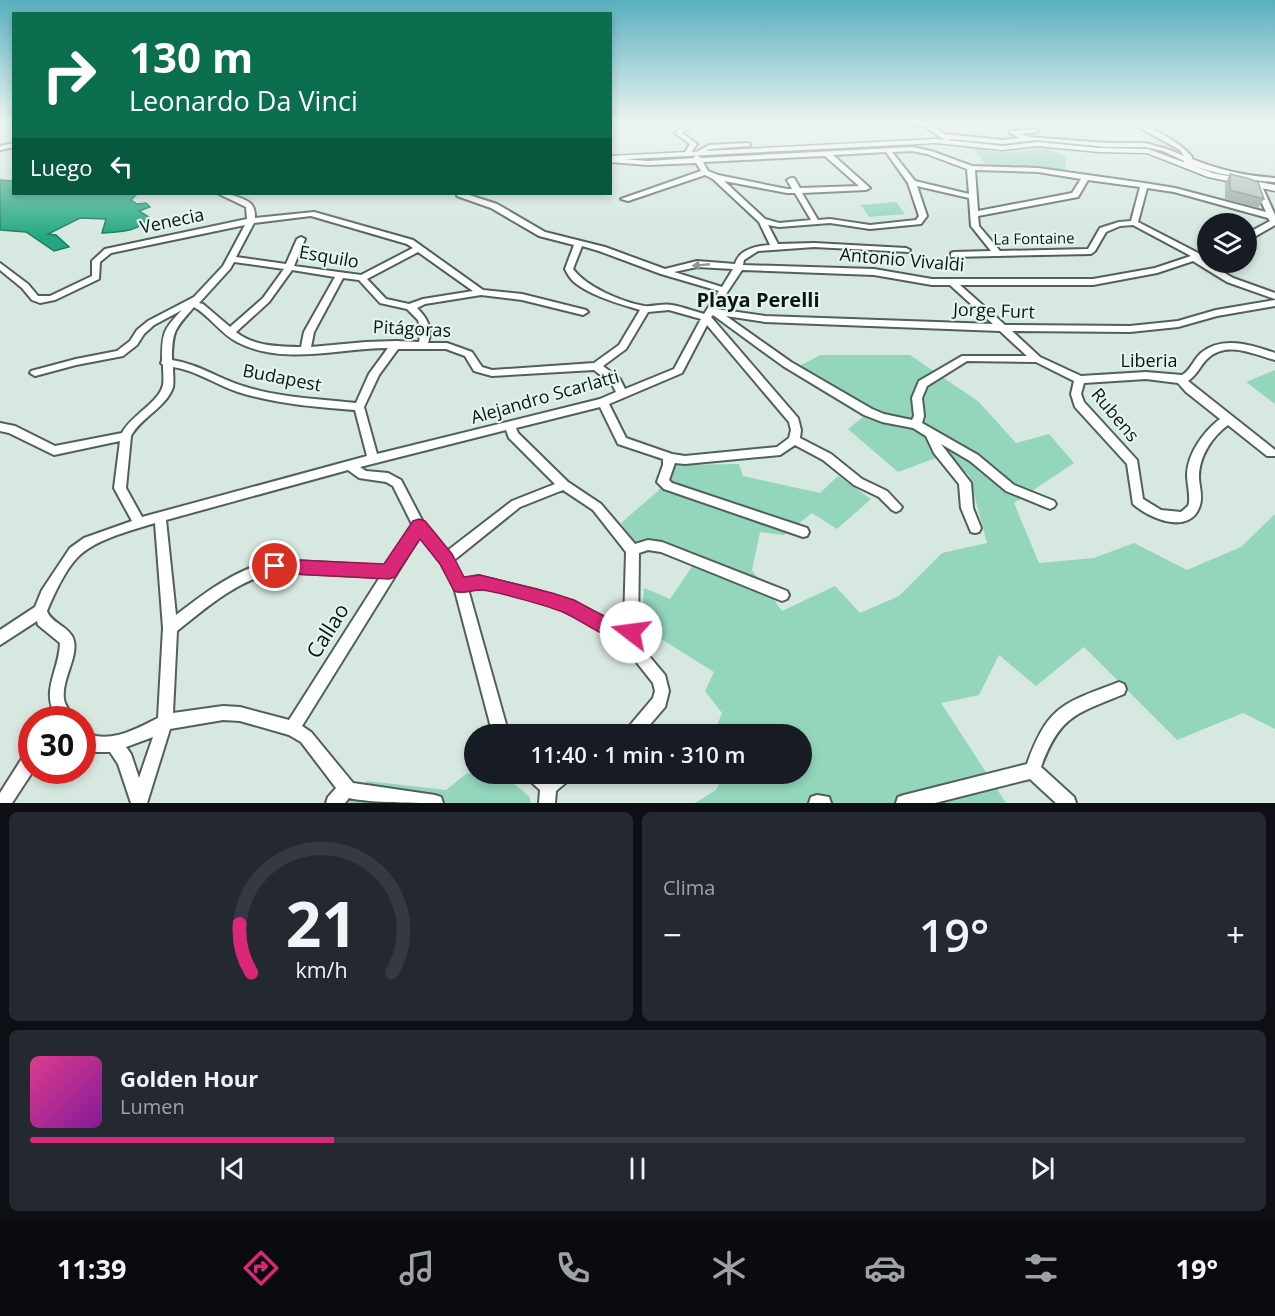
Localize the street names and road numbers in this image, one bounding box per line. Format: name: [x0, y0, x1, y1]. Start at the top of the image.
street label: Venecia: [137, 202, 206, 239]
street label: La Fontaine: [993, 227, 1075, 249]
street label: Esquilo: [297, 239, 361, 273]
street label: Antonio Vivaldi: [839, 242, 965, 276]
street label: Jorge Furt: [951, 297, 1035, 323]
street label: Pitágoras: [372, 314, 452, 342]
street label: Liberia: [1121, 348, 1177, 372]
street label: Budapest: [241, 358, 324, 396]
street label: Alejandro Scarlatti: [468, 363, 622, 429]
street label: Rubens: [1086, 383, 1145, 446]
street label: Callao: [299, 598, 355, 663]

